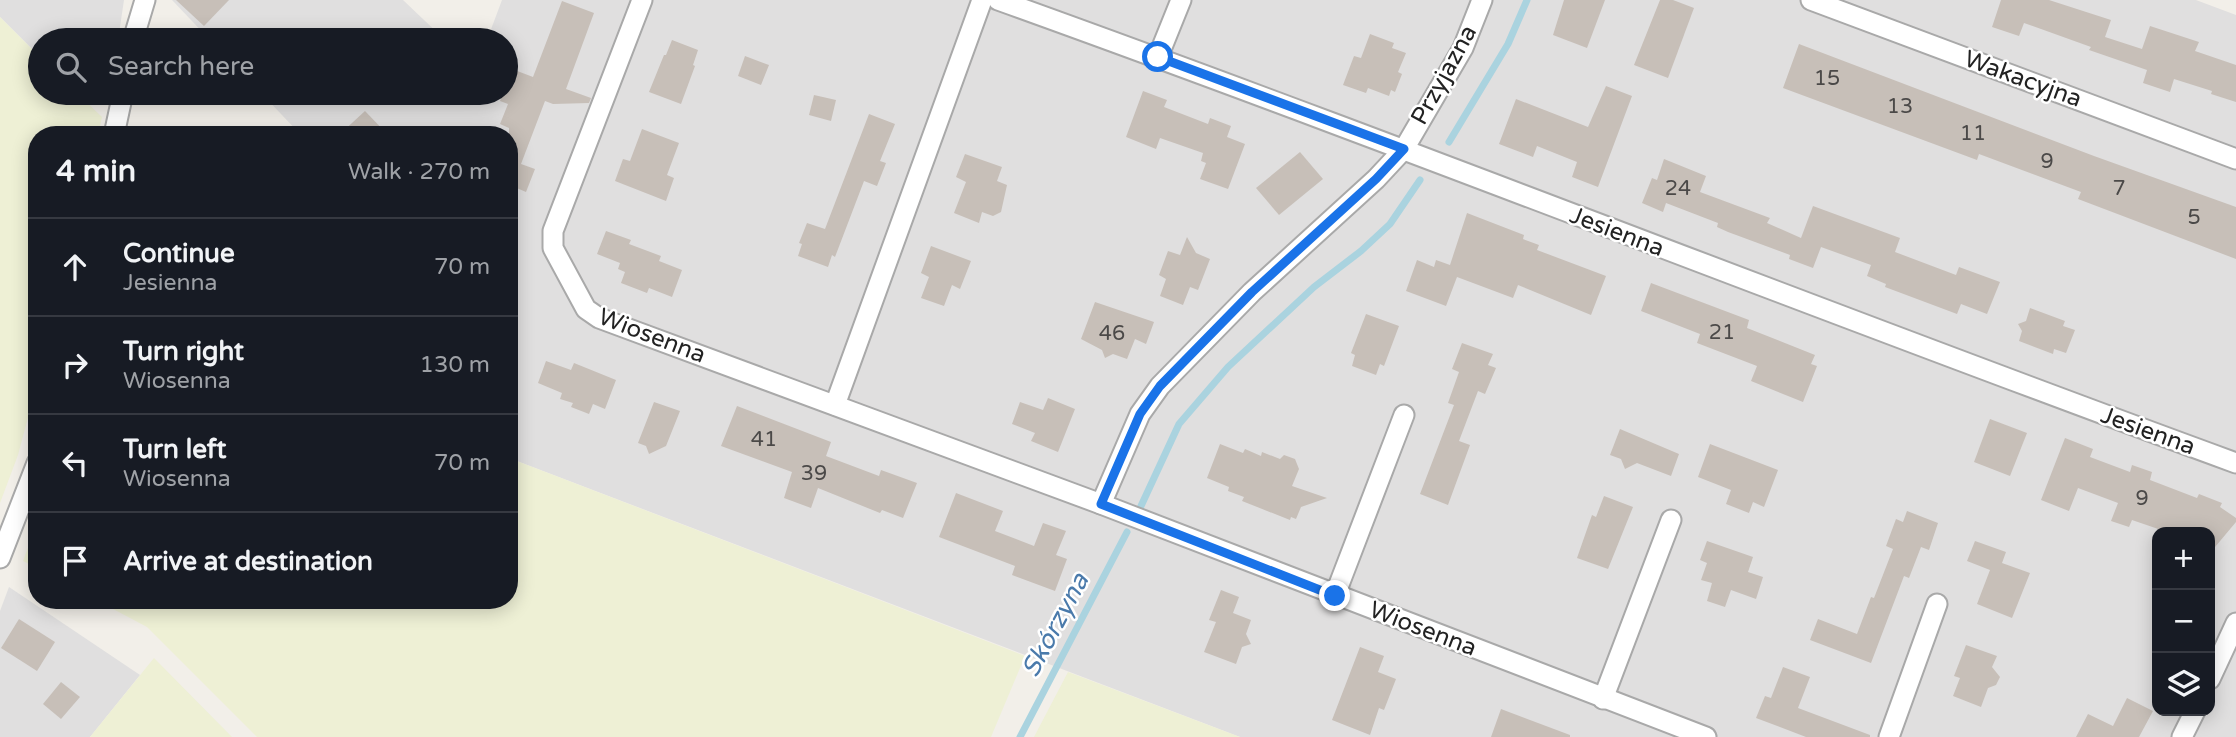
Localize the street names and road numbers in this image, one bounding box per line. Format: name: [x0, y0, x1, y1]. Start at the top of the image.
street label: Przyjazna: [1405, 20, 1483, 130]
street label: Wakacyjna: [1960, 44, 2086, 114]
street label: Jesienna: [1566, 201, 1668, 263]
street label: Wiosenna: [594, 302, 710, 370]
street label: Jesienna: [2097, 401, 2199, 461]
street label: Wiosenna: [1365, 595, 1481, 663]

